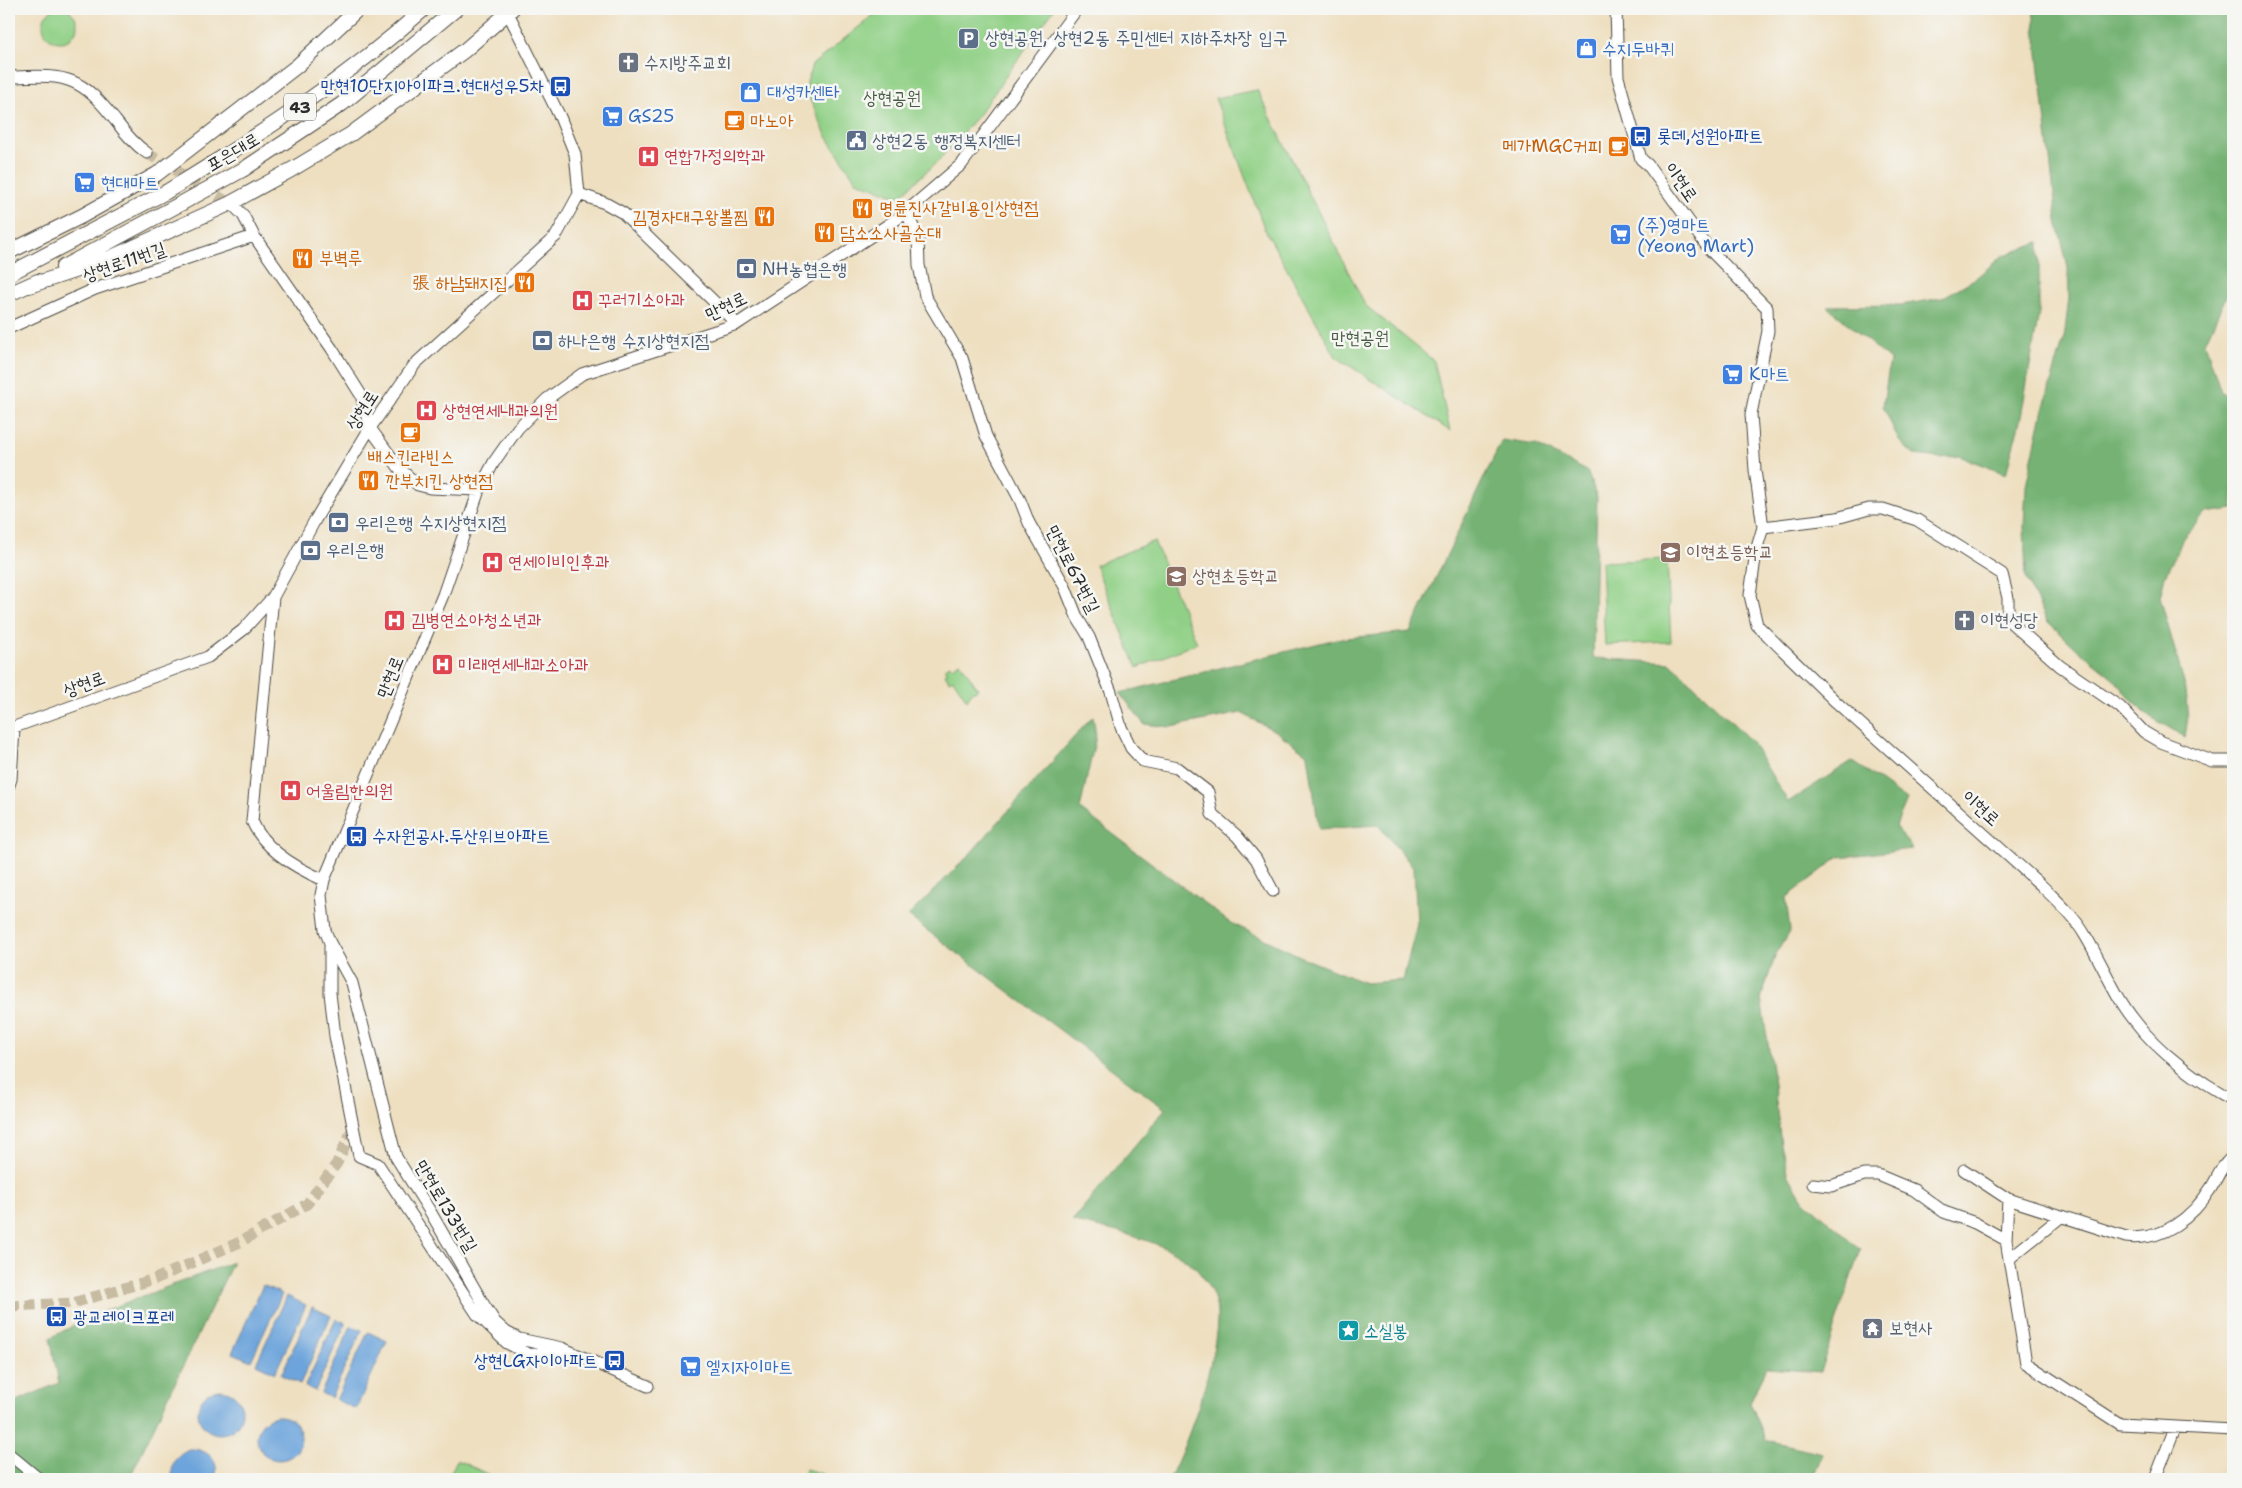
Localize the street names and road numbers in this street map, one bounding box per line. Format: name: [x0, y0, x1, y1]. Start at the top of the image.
road number: 43: [284, 94, 316, 120]
street label: 포은대로: [202, 127, 264, 177]
street label: 이현로: [1659, 157, 1703, 207]
street label: 상현로11번길: [79, 236, 169, 287]
street label: 만현로: [701, 286, 751, 326]
street label: 상현로: [340, 385, 384, 435]
street label: 만현로67번길: [1041, 521, 1106, 617]
street label: 만현로: [371, 652, 409, 702]
street label: 상현로: [59, 665, 109, 703]
street label: 이현로: [1957, 785, 2005, 831]
street label: 만현로133번길: [409, 1156, 483, 1257]

